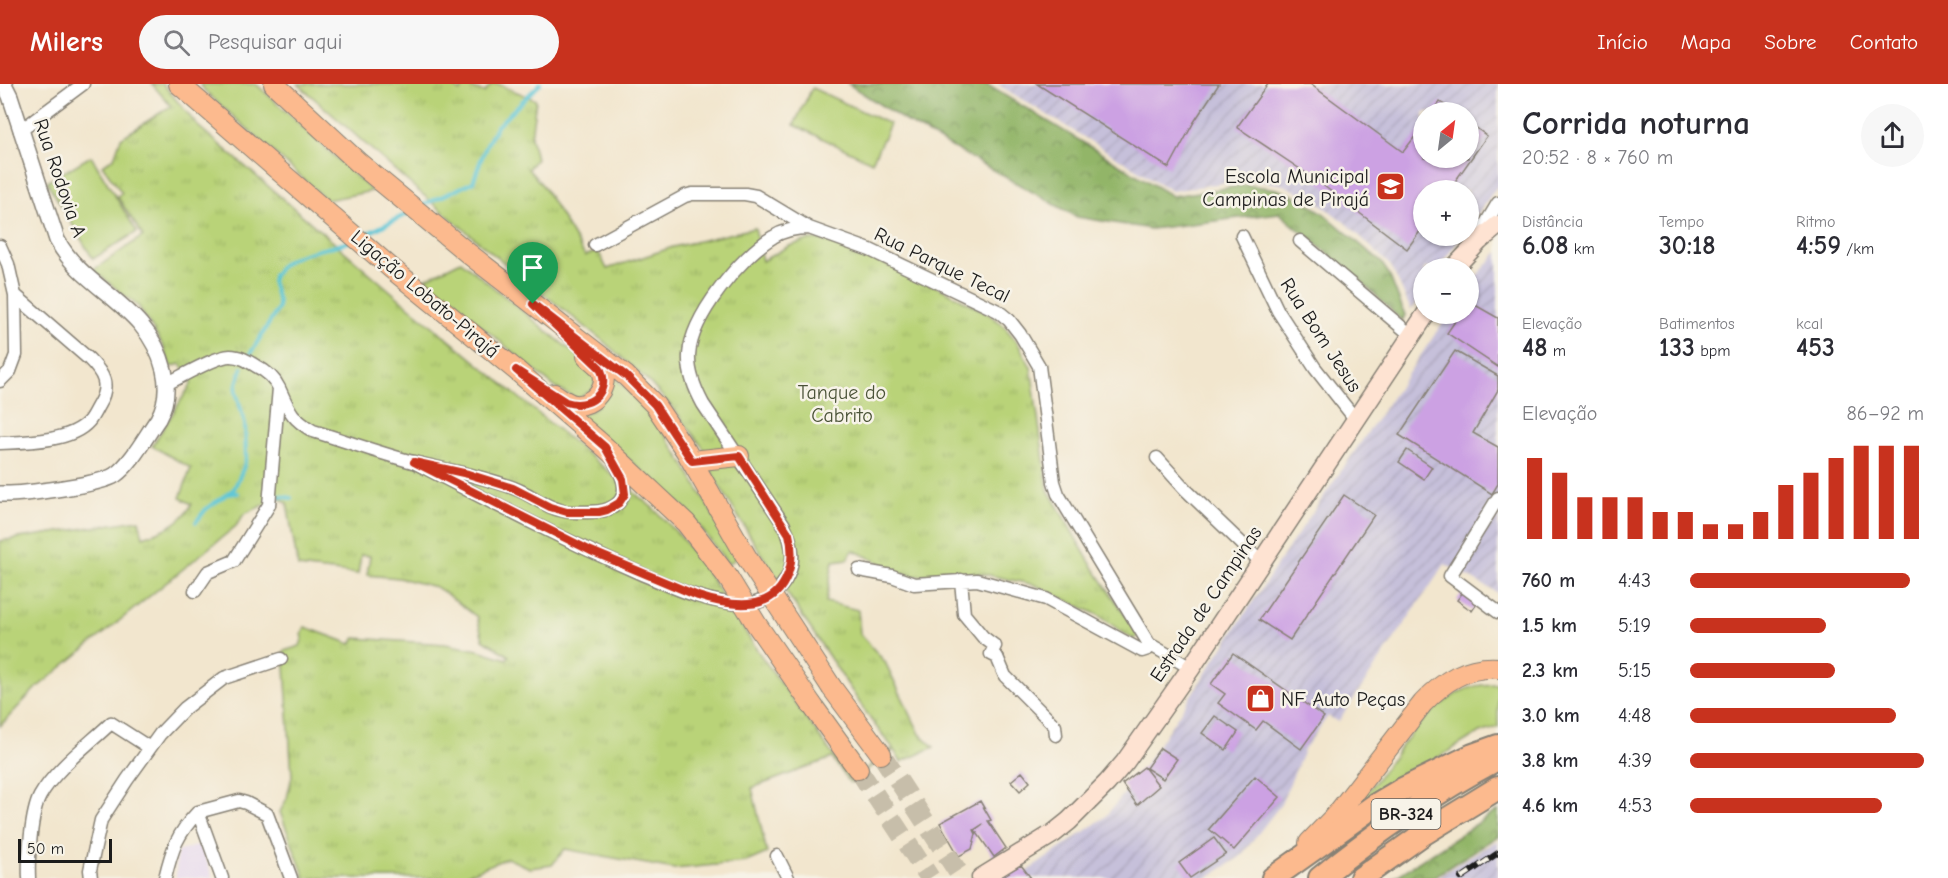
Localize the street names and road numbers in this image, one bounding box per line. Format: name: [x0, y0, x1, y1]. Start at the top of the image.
street label: Rua Rodovia A: [29, 116, 91, 241]
street label: Rua Parque Tecal: [871, 222, 1013, 308]
street label: Ligação Lobato-Pirajá: [346, 225, 504, 363]
street label: Rua Bom Jesus: [1276, 274, 1366, 396]
street label: Estrada de Campinas: [1145, 522, 1267, 686]
road number: BR-324: [1372, 799, 1440, 829]

